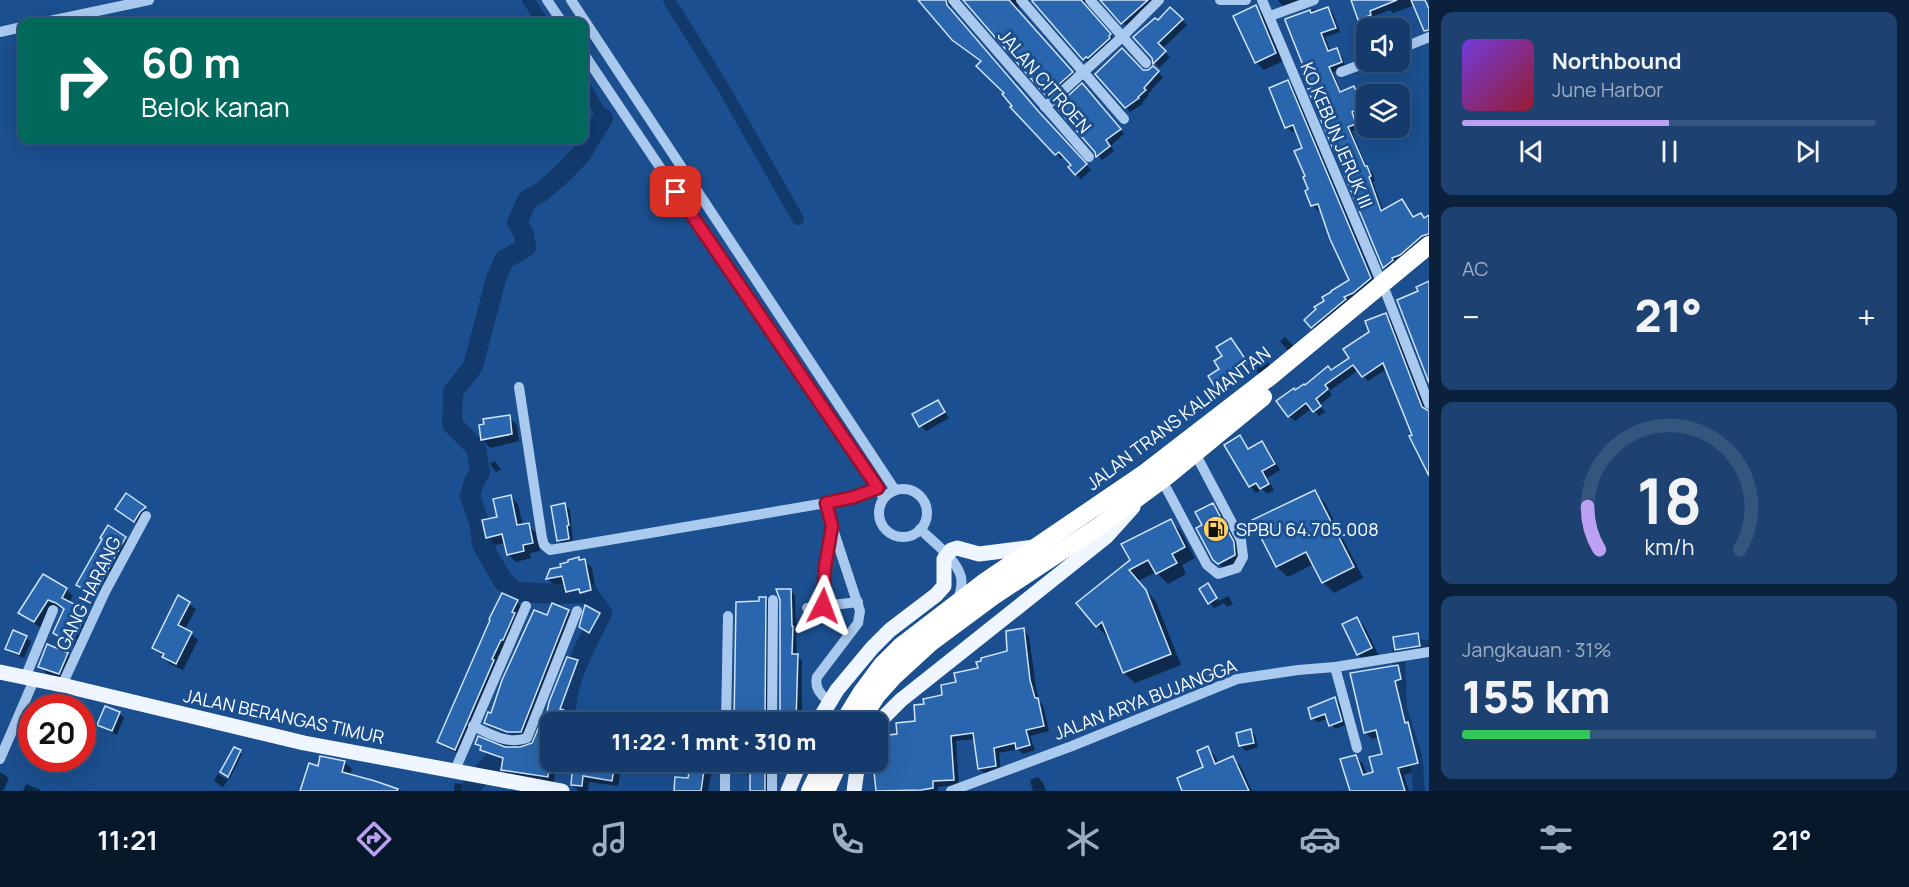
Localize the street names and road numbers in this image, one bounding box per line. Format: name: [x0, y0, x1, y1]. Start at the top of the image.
street label: JALAN CITROEN: [993, 24, 1097, 138]
street label: KO KEBUN JERUK III: [1295, 58, 1379, 212]
street label: JALAN TRANS KALIMANTAN: [1081, 341, 1275, 495]
street label: GANG HARANG: [50, 532, 126, 654]
street label: JALAN ARYA BUJANGGA: [1050, 653, 1240, 745]
street label: JALAN BERANGAS TIMUR: [182, 683, 386, 749]

